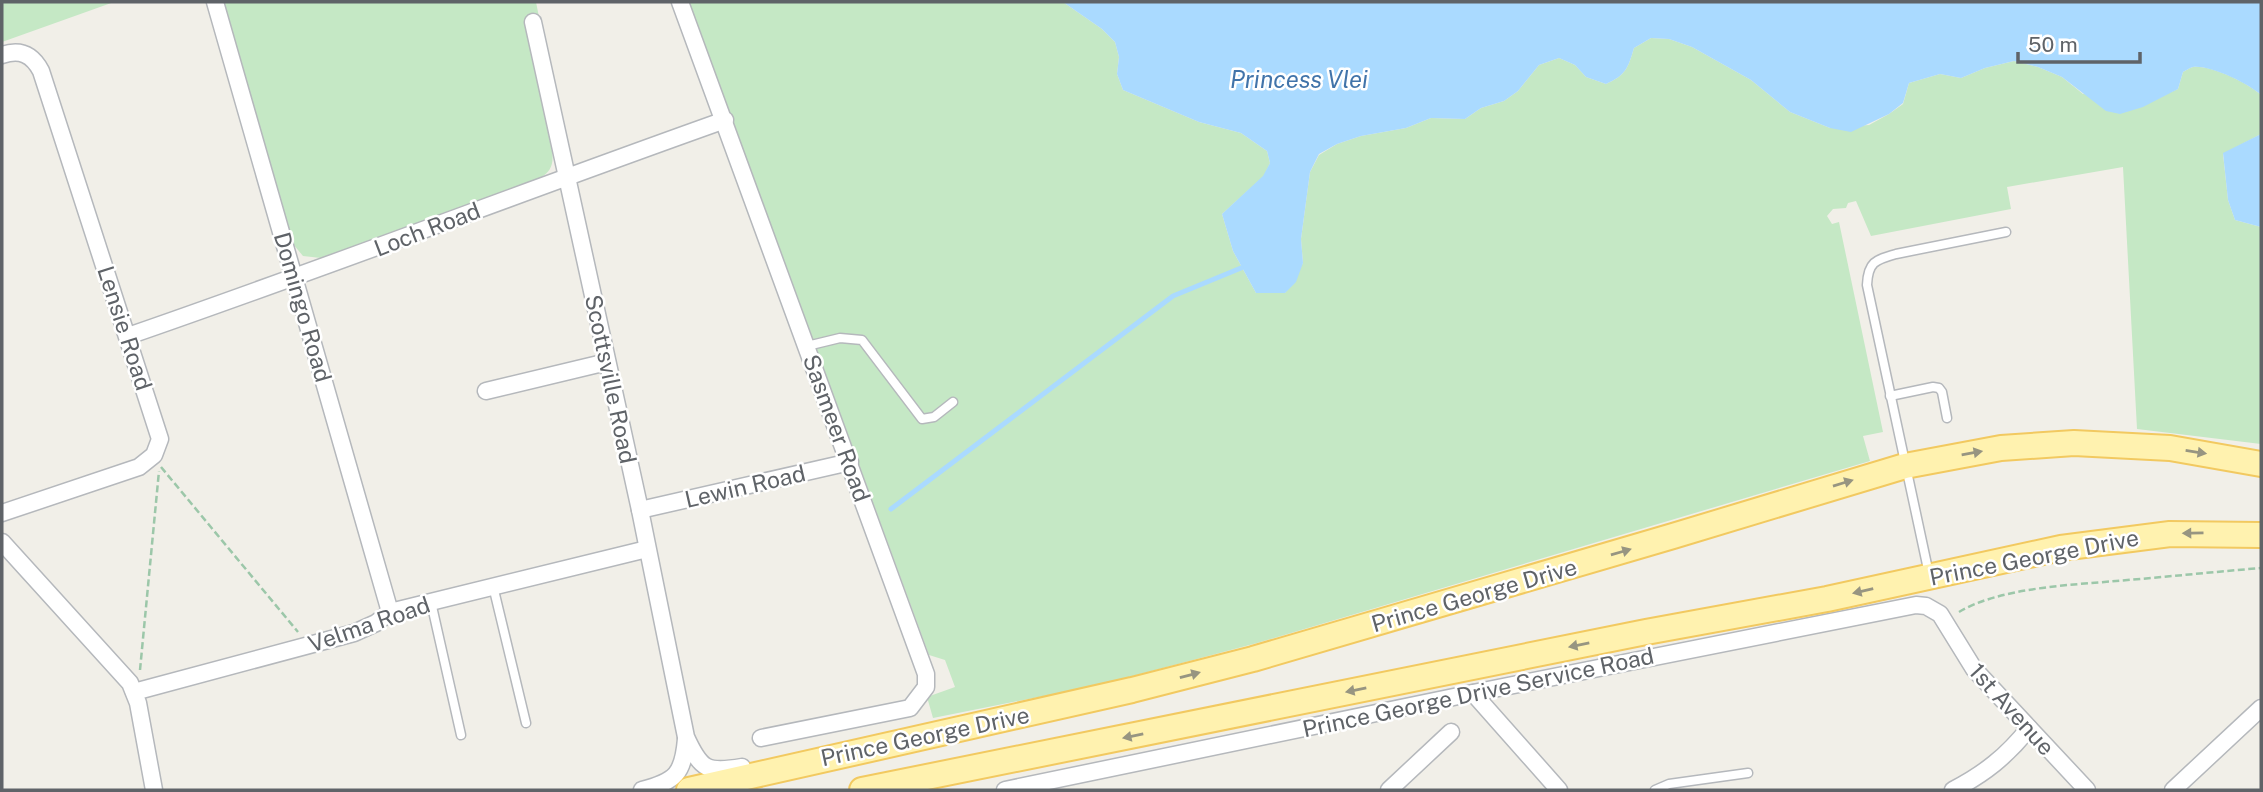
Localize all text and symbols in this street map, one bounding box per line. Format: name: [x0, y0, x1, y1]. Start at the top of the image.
scale bar: [2018, 21, 2140, 65]
text: 50 m: [2028, 32, 2078, 57]
water label: Princess Vlei: [1230, 65, 1368, 93]
street label: Loch Road: [370, 196, 484, 262]
street label: Domingo Road: [269, 229, 337, 385]
street label: Lensie Road: [92, 262, 158, 394]
street label: Scottsville Road: [580, 292, 642, 466]
street label: Sasmeer Road: [798, 351, 876, 505]
one-way arrow: [1961, 447, 1983, 458]
one-way arrow: [2185, 447, 2207, 458]
street label: Lewin Road: [682, 459, 808, 513]
one-way arrow: [1833, 477, 1854, 488]
street label: Prince George Drive: [1927, 523, 2141, 591]
one-way arrow: [2182, 527, 2204, 539]
one-way arrow: [1611, 546, 1632, 556]
street label: Prince George Drive: [1368, 553, 1580, 637]
one-way arrow: [1852, 586, 1874, 597]
street label: Velma Road: [305, 591, 433, 657]
one-way arrow: [1568, 640, 1590, 651]
street label: Prince George Drive Service Road: [1300, 642, 1656, 742]
street label: 1st Avenue: [1964, 658, 2060, 760]
one-way arrow: [1180, 669, 1202, 680]
one-way arrow: [1345, 685, 1367, 696]
street label: Prince George Drive: [818, 701, 1032, 771]
one-way arrow: [1122, 730, 1144, 741]

